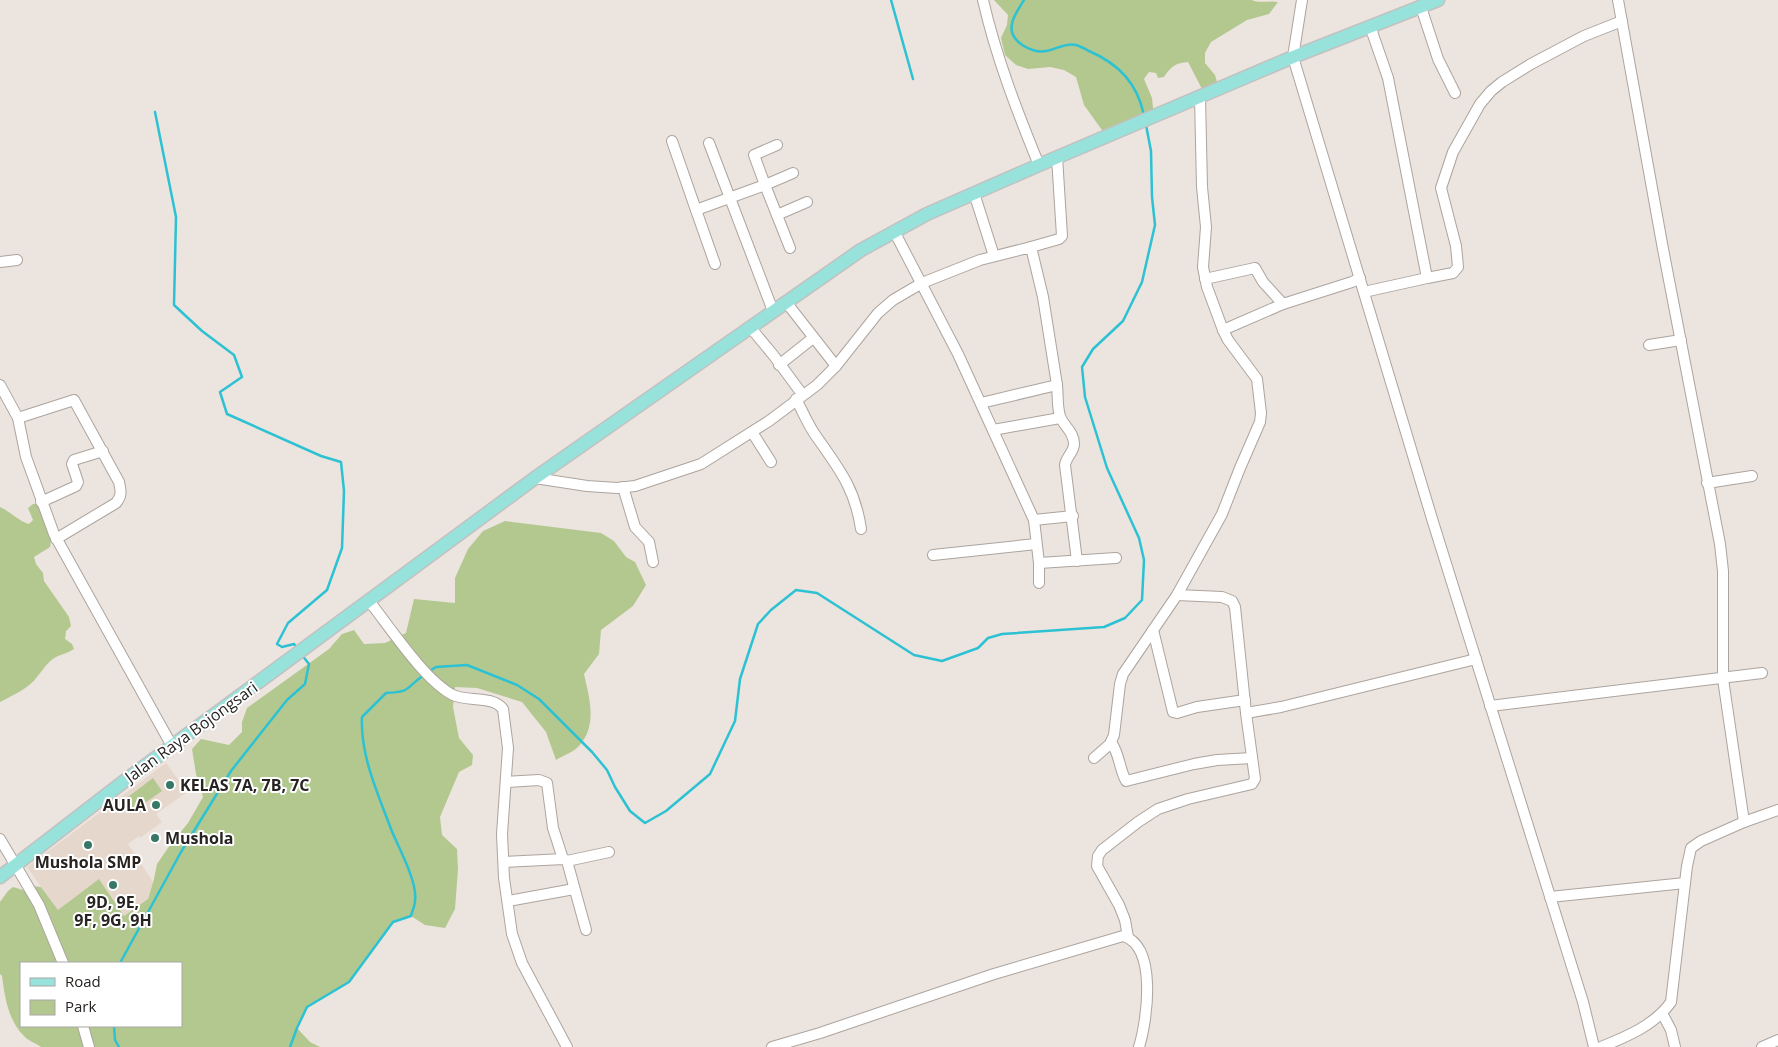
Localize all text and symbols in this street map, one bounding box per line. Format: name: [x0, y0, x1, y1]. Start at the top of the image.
street label: Jalan Raya Bojongsari: [119, 676, 262, 789]
place label: KELAS 7A, 7B, 7C: [180, 774, 310, 796]
marker: KELAS 7A, 7B, 7C: [164, 779, 176, 791]
place label: AULA: [103, 794, 147, 816]
marker: AULA: [150, 799, 162, 811]
place label: Mushola: [165, 827, 234, 849]
marker: Mushola: [149, 832, 161, 844]
marker: Mushola SMP: [82, 839, 94, 851]
place label: Mushola SMP: [35, 851, 141, 873]
marker: 9D, 9E, 9F, 9G, 9H: [107, 879, 119, 891]
place label: 9D, 9E, 9F, 9G, 9H: [74, 891, 152, 931]
legend: [20, 962, 182, 1027]
text: Road: [65, 971, 101, 991]
text: Park: [65, 996, 96, 1016]

